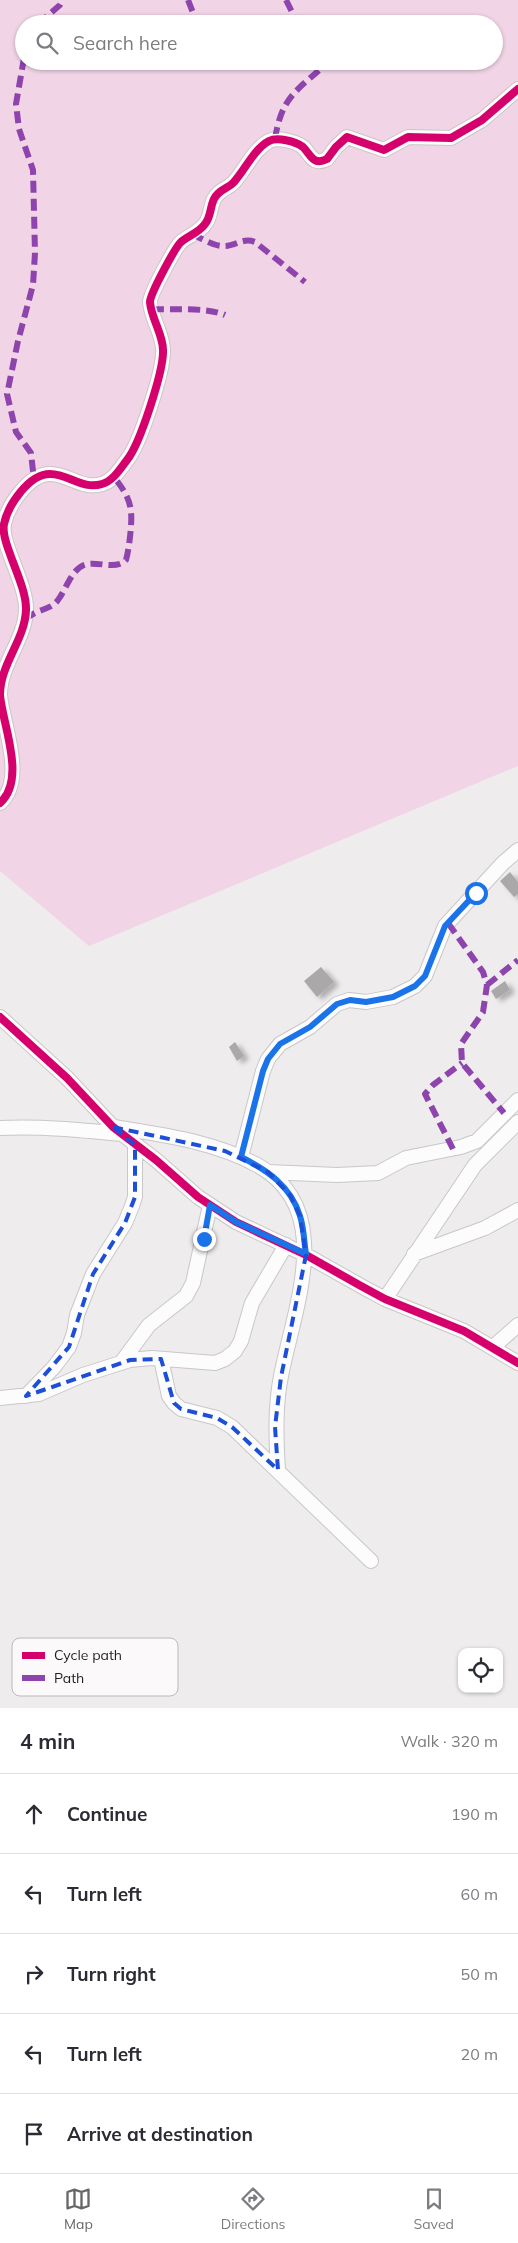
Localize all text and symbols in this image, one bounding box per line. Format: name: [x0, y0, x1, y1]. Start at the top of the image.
search box: [15, 15, 503, 70]
icon: search: [33, 29, 61, 57]
text: Search here: [73, 31, 177, 55]
route start: [465, 882, 488, 905]
route end: [193, 1228, 216, 1251]
legend: [12, 1638, 178, 1696]
text: Cycle path: [54, 1646, 122, 1664]
map controls: [458, 1648, 503, 1693]
button: locate: [458, 1648, 503, 1693]
text: Path: [54, 1669, 84, 1687]
text: 4 min: [20, 1728, 75, 1754]
text: Walk · 320 m: [400, 1731, 498, 1751]
icon: ahead: [20, 1800, 48, 1828]
text: Continue: [67, 1802, 147, 1826]
text: 190 m: [451, 1804, 498, 1824]
icon: left: [20, 1880, 48, 1908]
text: Turn left: [67, 1882, 142, 1906]
text: 60 m: [461, 1884, 498, 1904]
icon: right: [20, 1960, 48, 1988]
text: Turn right: [67, 1962, 156, 1986]
text: 50 m: [461, 1964, 498, 1984]
icon: left: [20, 2040, 48, 2068]
text: Turn left: [67, 2042, 142, 2066]
text: 20 m: [461, 2044, 498, 2064]
icon: arrive: [20, 2120, 48, 2148]
text: Arrive at destination: [67, 2122, 253, 2146]
tab: Map: [64, 2185, 93, 2233]
tab: Directions: [221, 2185, 286, 2233]
tab: Saved: [414, 2185, 454, 2233]

